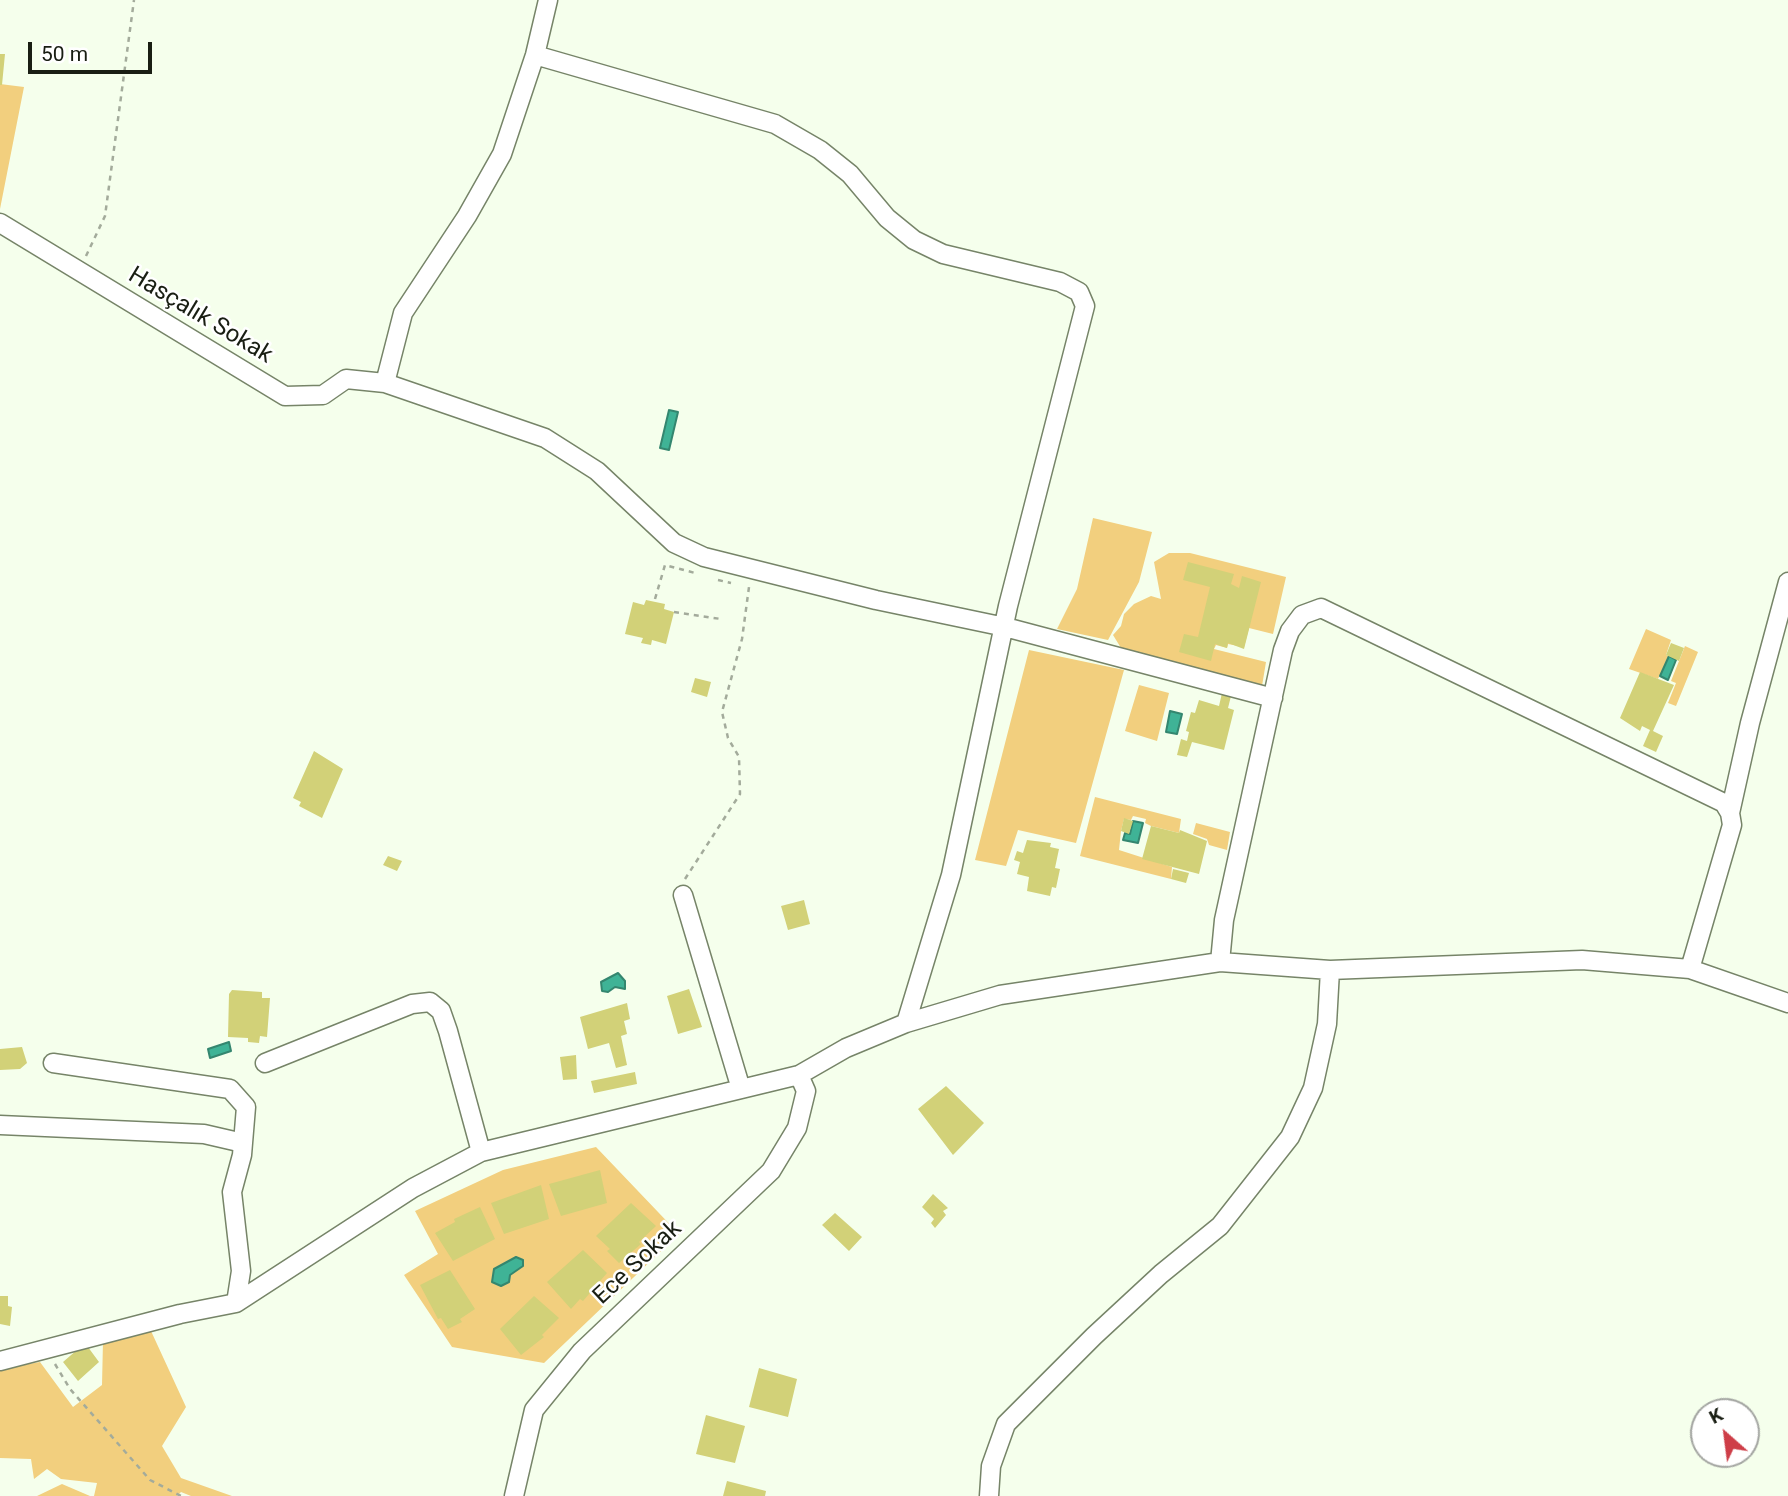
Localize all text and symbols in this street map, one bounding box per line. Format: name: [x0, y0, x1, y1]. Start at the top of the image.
scale bar: [32, 28, 156, 72]
text: 50 m: [41, 42, 88, 66]
street label: Hasçalık Sokak: [123, 262, 277, 370]
street label: Ece Sokak: [588, 1215, 688, 1311]
north arrow: [1690, 1398, 1760, 1468]
text: K: [1705, 1403, 1727, 1429]

